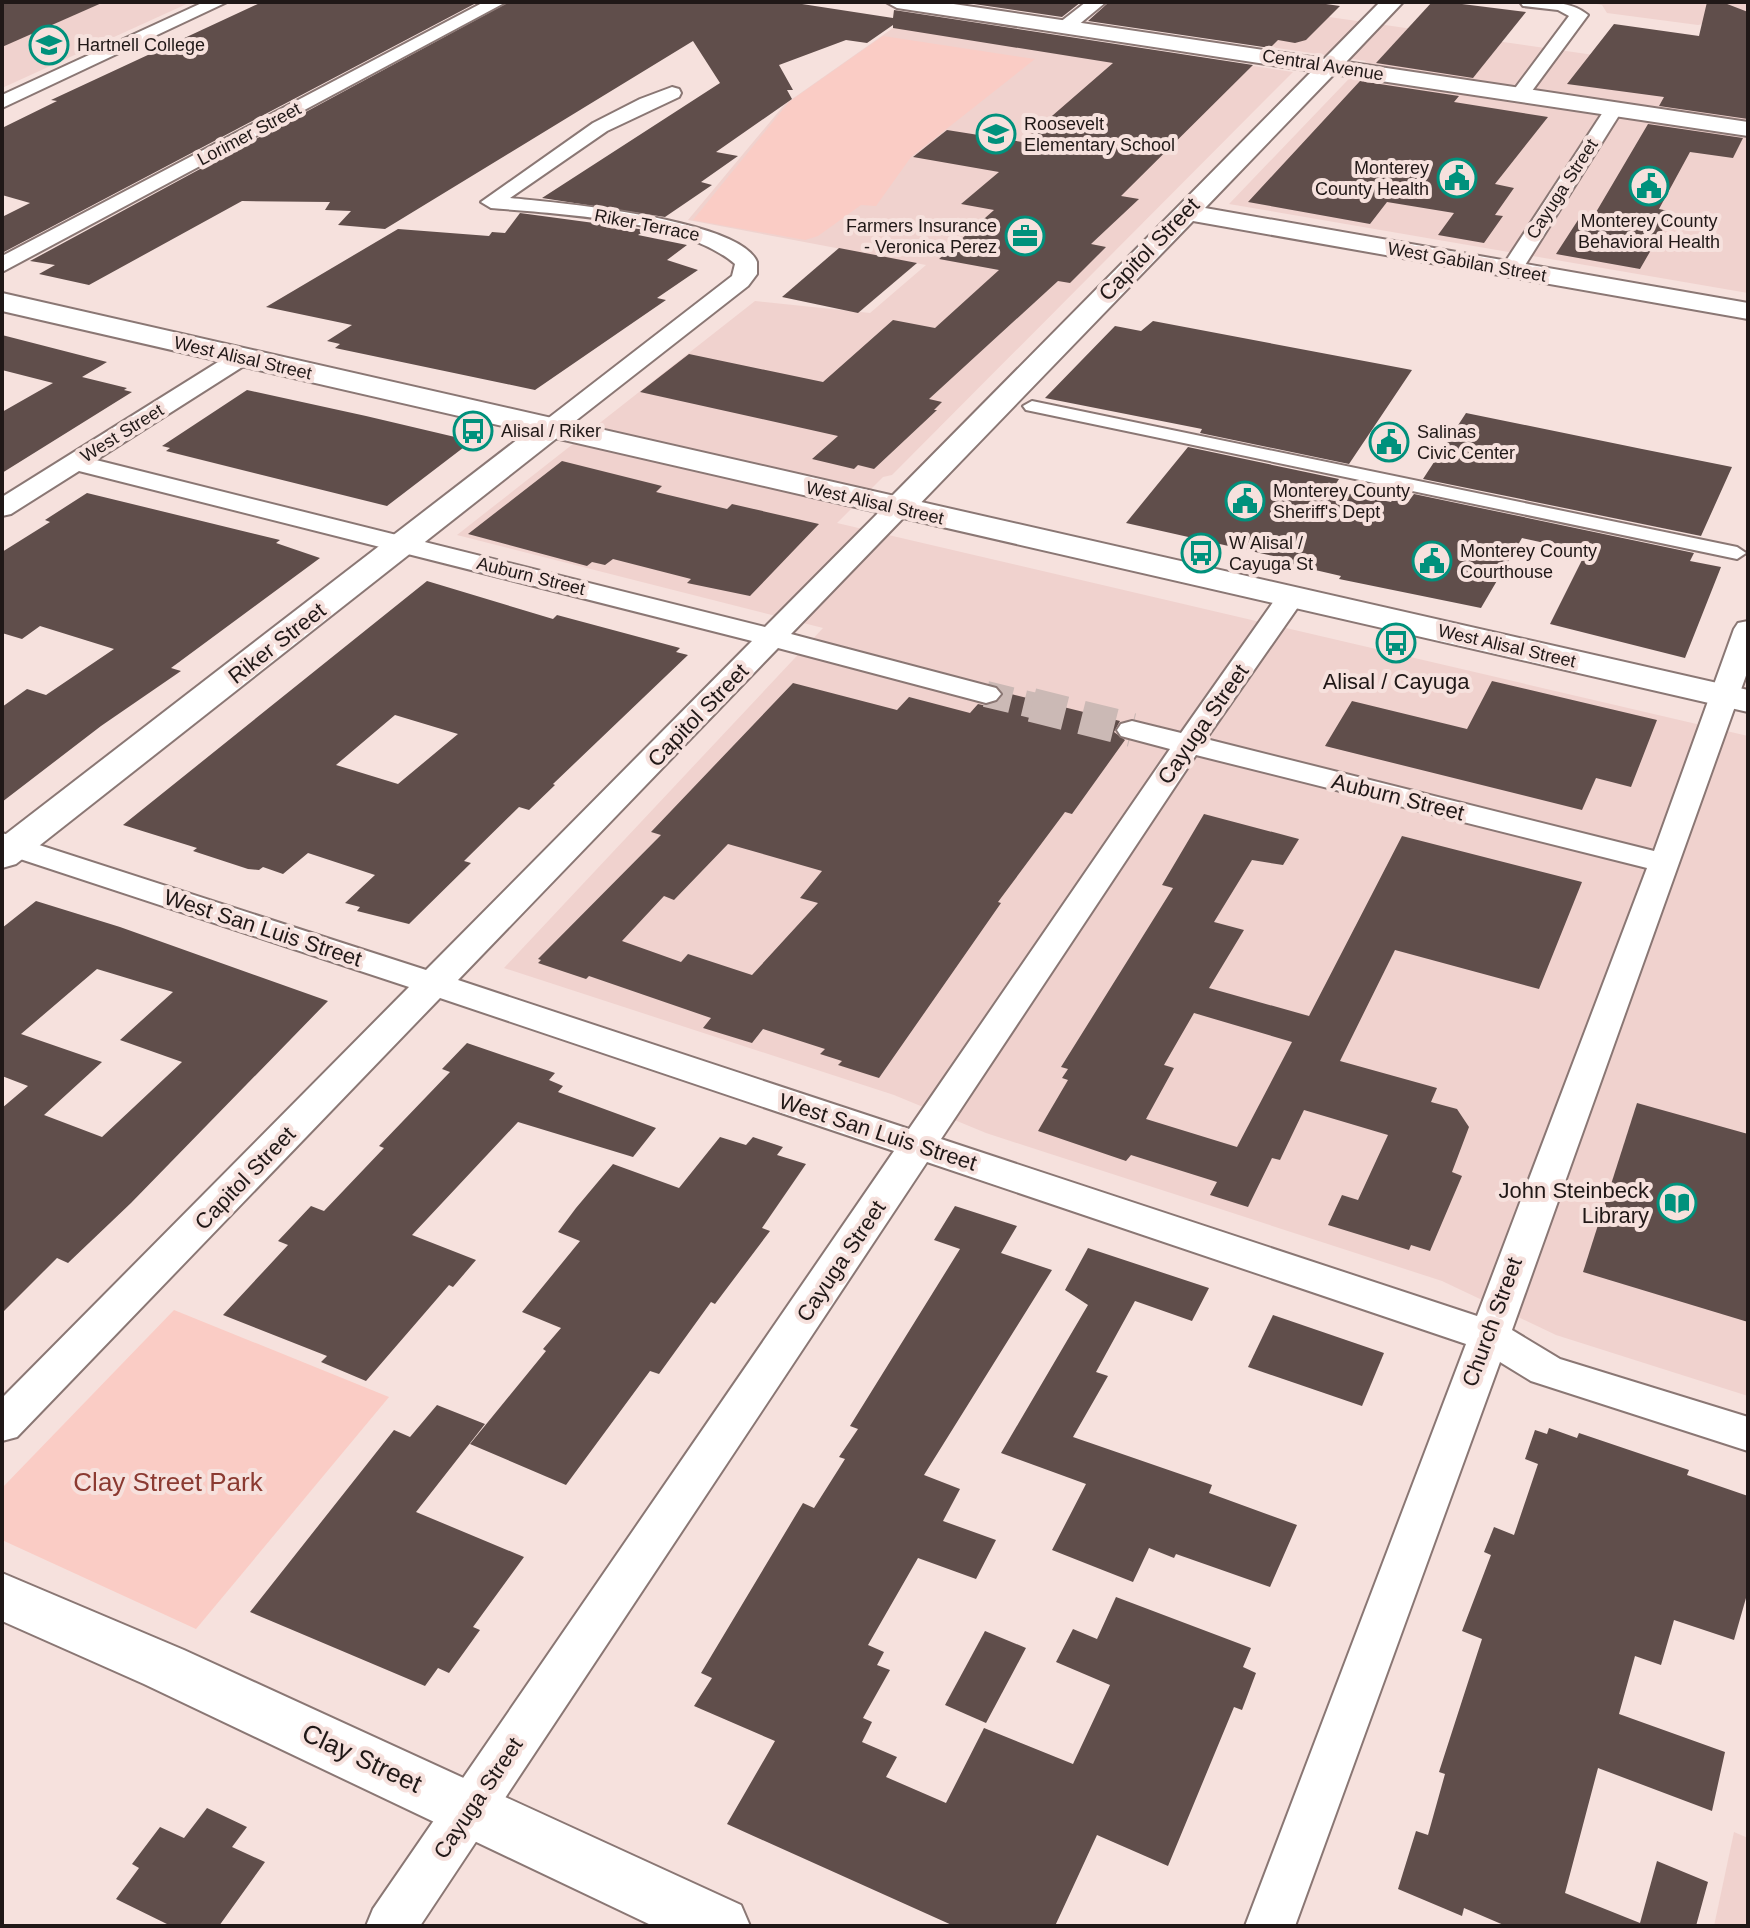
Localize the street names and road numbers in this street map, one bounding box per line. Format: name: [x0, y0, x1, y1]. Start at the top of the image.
street label: Central Avenue: [1261, 46, 1385, 84]
street label: Lorimer Street: [194, 98, 304, 170]
street label: Cayuga Street: [1522, 135, 1602, 243]
street label: Capitol Street: [1094, 192, 1204, 306]
street label: Riker Terrace: [593, 205, 701, 245]
street label: West Gabilan Street: [1386, 238, 1548, 286]
street label: West Alisal Street: [172, 332, 314, 384]
street label: West Street: [77, 400, 167, 466]
street label: West Alisal Street: [804, 477, 946, 529]
street label: Auburn Street: [475, 553, 587, 599]
street label: Riker Street: [224, 597, 330, 689]
street label: West Alisal Street: [1436, 620, 1578, 672]
street label: Capitol Street: [643, 658, 753, 772]
street label: Cayuga Street: [1152, 659, 1254, 789]
street label: Auburn Street: [1329, 768, 1467, 826]
street label: West San Luis Street: [161, 884, 365, 972]
street label: West San Luis Street: [776, 1088, 980, 1176]
street label: Capitol Street: [190, 1121, 300, 1235]
street label: Cayuga Street: [791, 1196, 891, 1326]
street label: Church Street: [1457, 1254, 1527, 1390]
street label: Clay Street: [297, 1717, 427, 1799]
street label: Cayuga Street: [428, 1733, 528, 1863]

